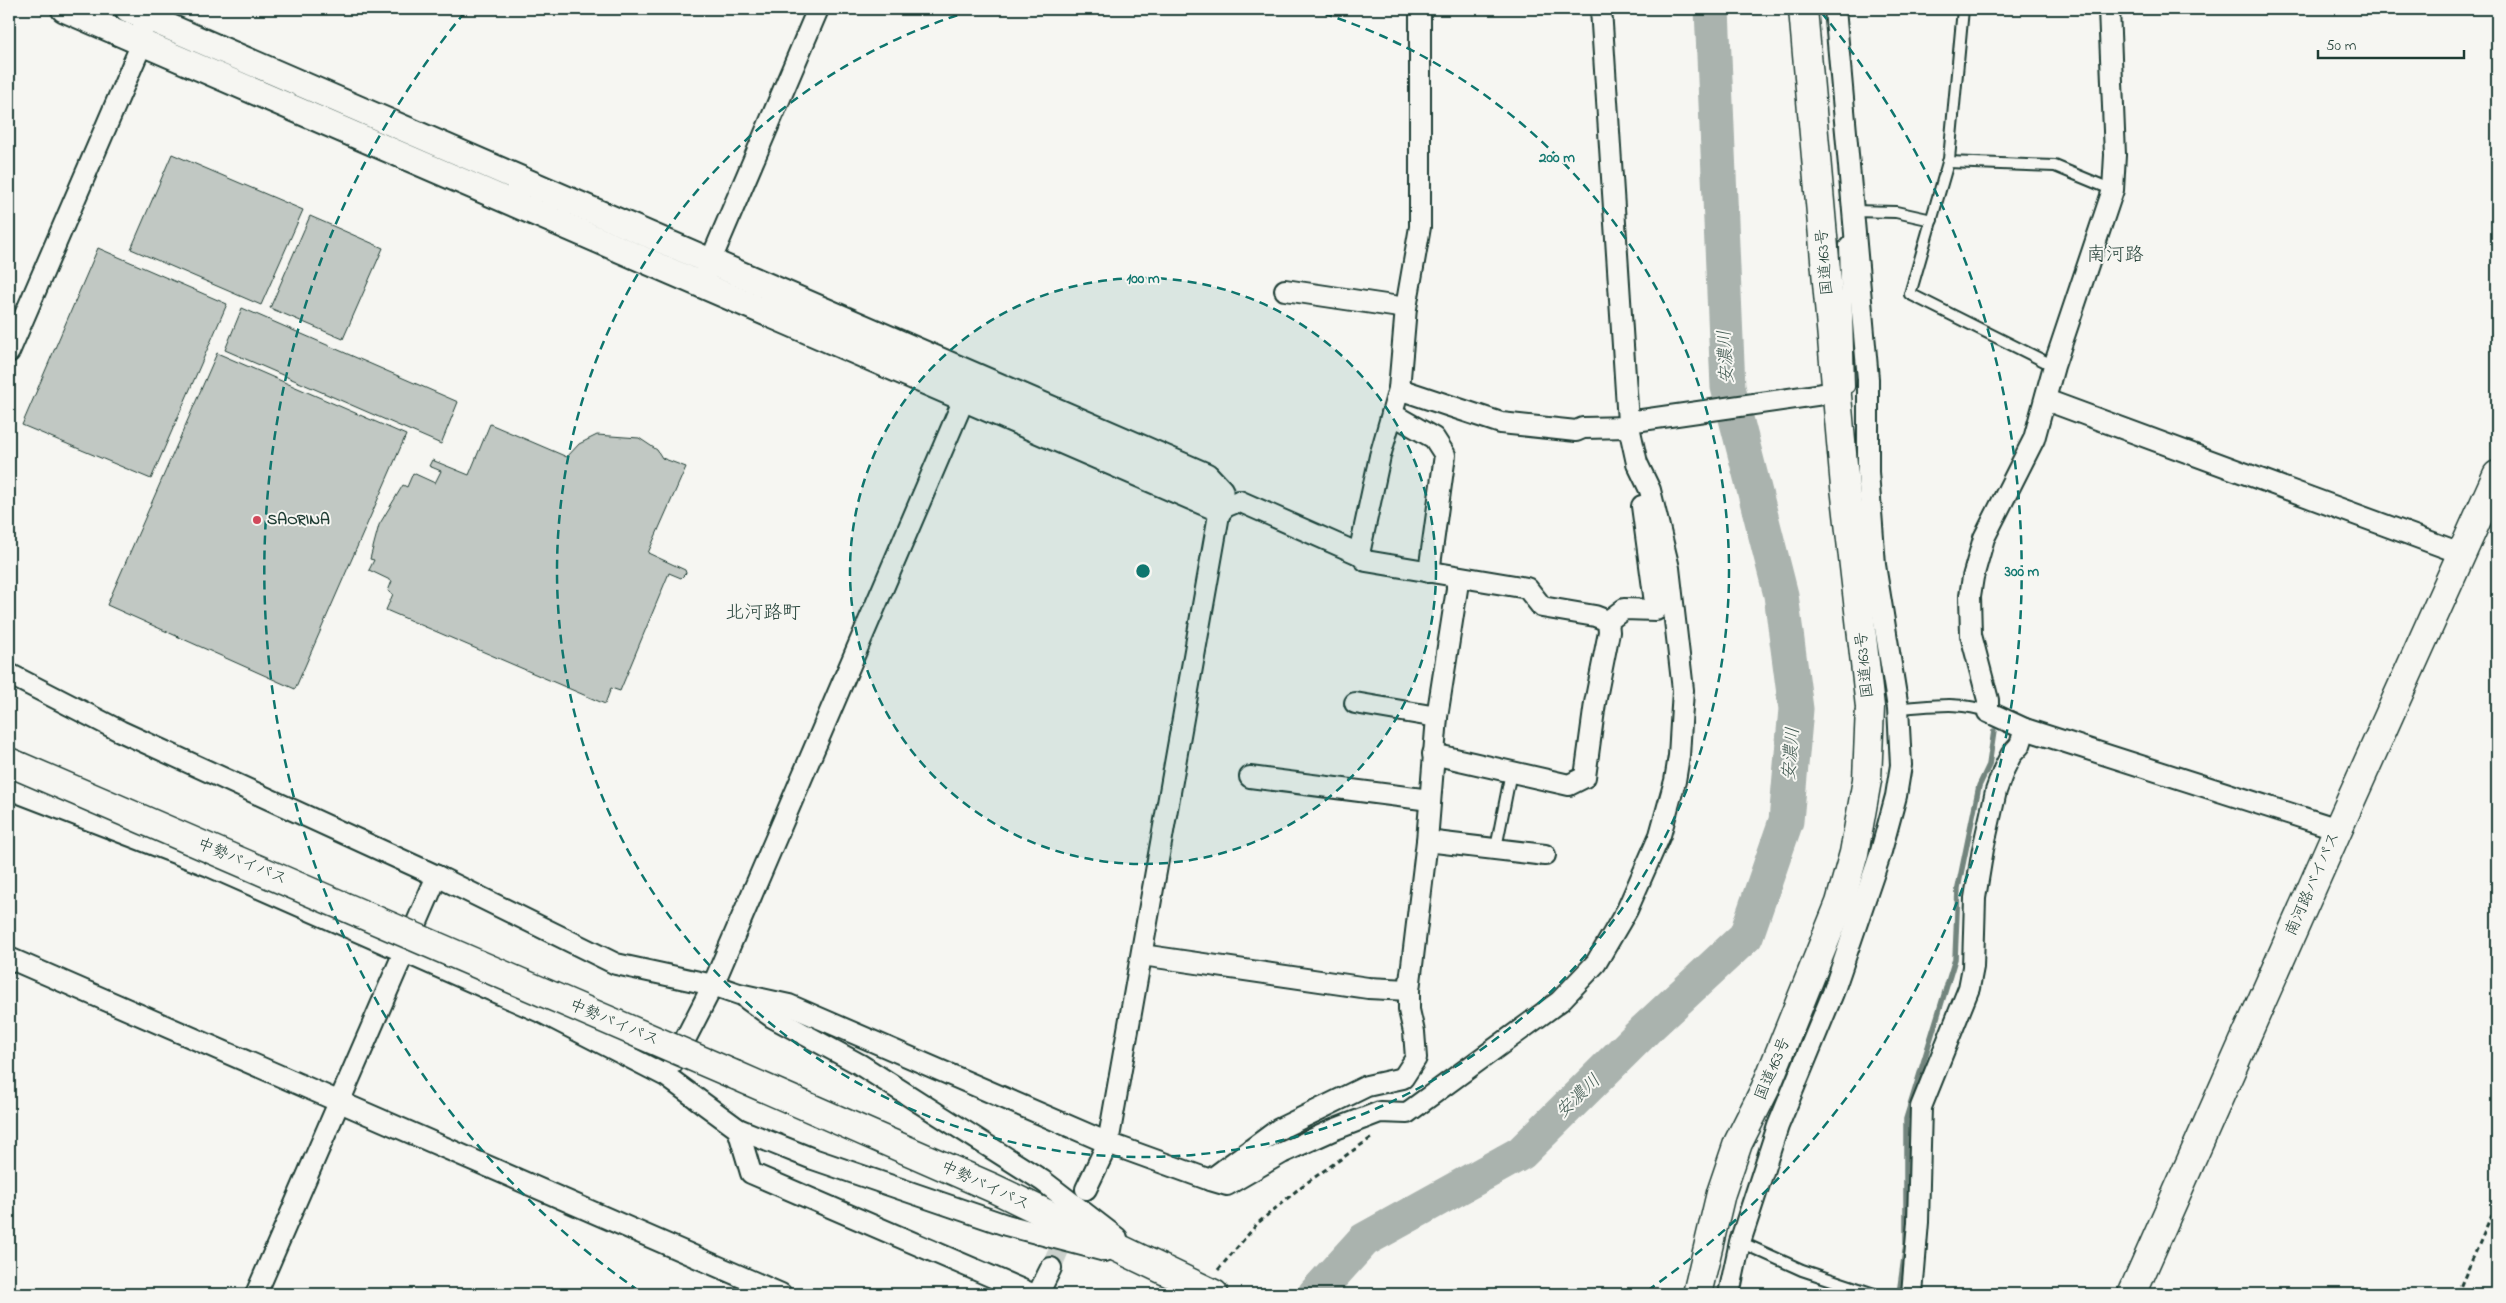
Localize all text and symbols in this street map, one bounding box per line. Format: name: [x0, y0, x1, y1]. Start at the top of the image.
scale bar: [2318, 28, 2465, 60]
text: 50 m: [2326, 35, 2357, 57]
text: 200 m: [1538, 147, 1575, 169]
street label: 国道163号: [1810, 228, 1840, 296]
district label: 南河路: [2086, 242, 2144, 269]
text: 100 m: [1126, 268, 1160, 290]
water label: 安濃川: [1713, 329, 1741, 385]
place label: SAORINA: [267, 508, 330, 532]
marker: SAORINA: [251, 514, 263, 526]
text: 300 m: [2004, 561, 2040, 583]
centre of rings: [1134, 562, 1152, 580]
district label: 北河路町: [725, 600, 801, 627]
street label: 国道163号: [1850, 631, 1880, 699]
water label: 安濃川: [1777, 726, 1807, 782]
street label: 南河路バイパス: [2279, 828, 2347, 940]
street label: 中勢バイパス: [193, 832, 291, 892]
street label: 中勢バイパス: [565, 993, 663, 1053]
street label: 国道163号: [1749, 1034, 1797, 1104]
water label: 安濃川: [1551, 1069, 1607, 1125]
street label: 中勢バイパス: [937, 1155, 1033, 1217]

